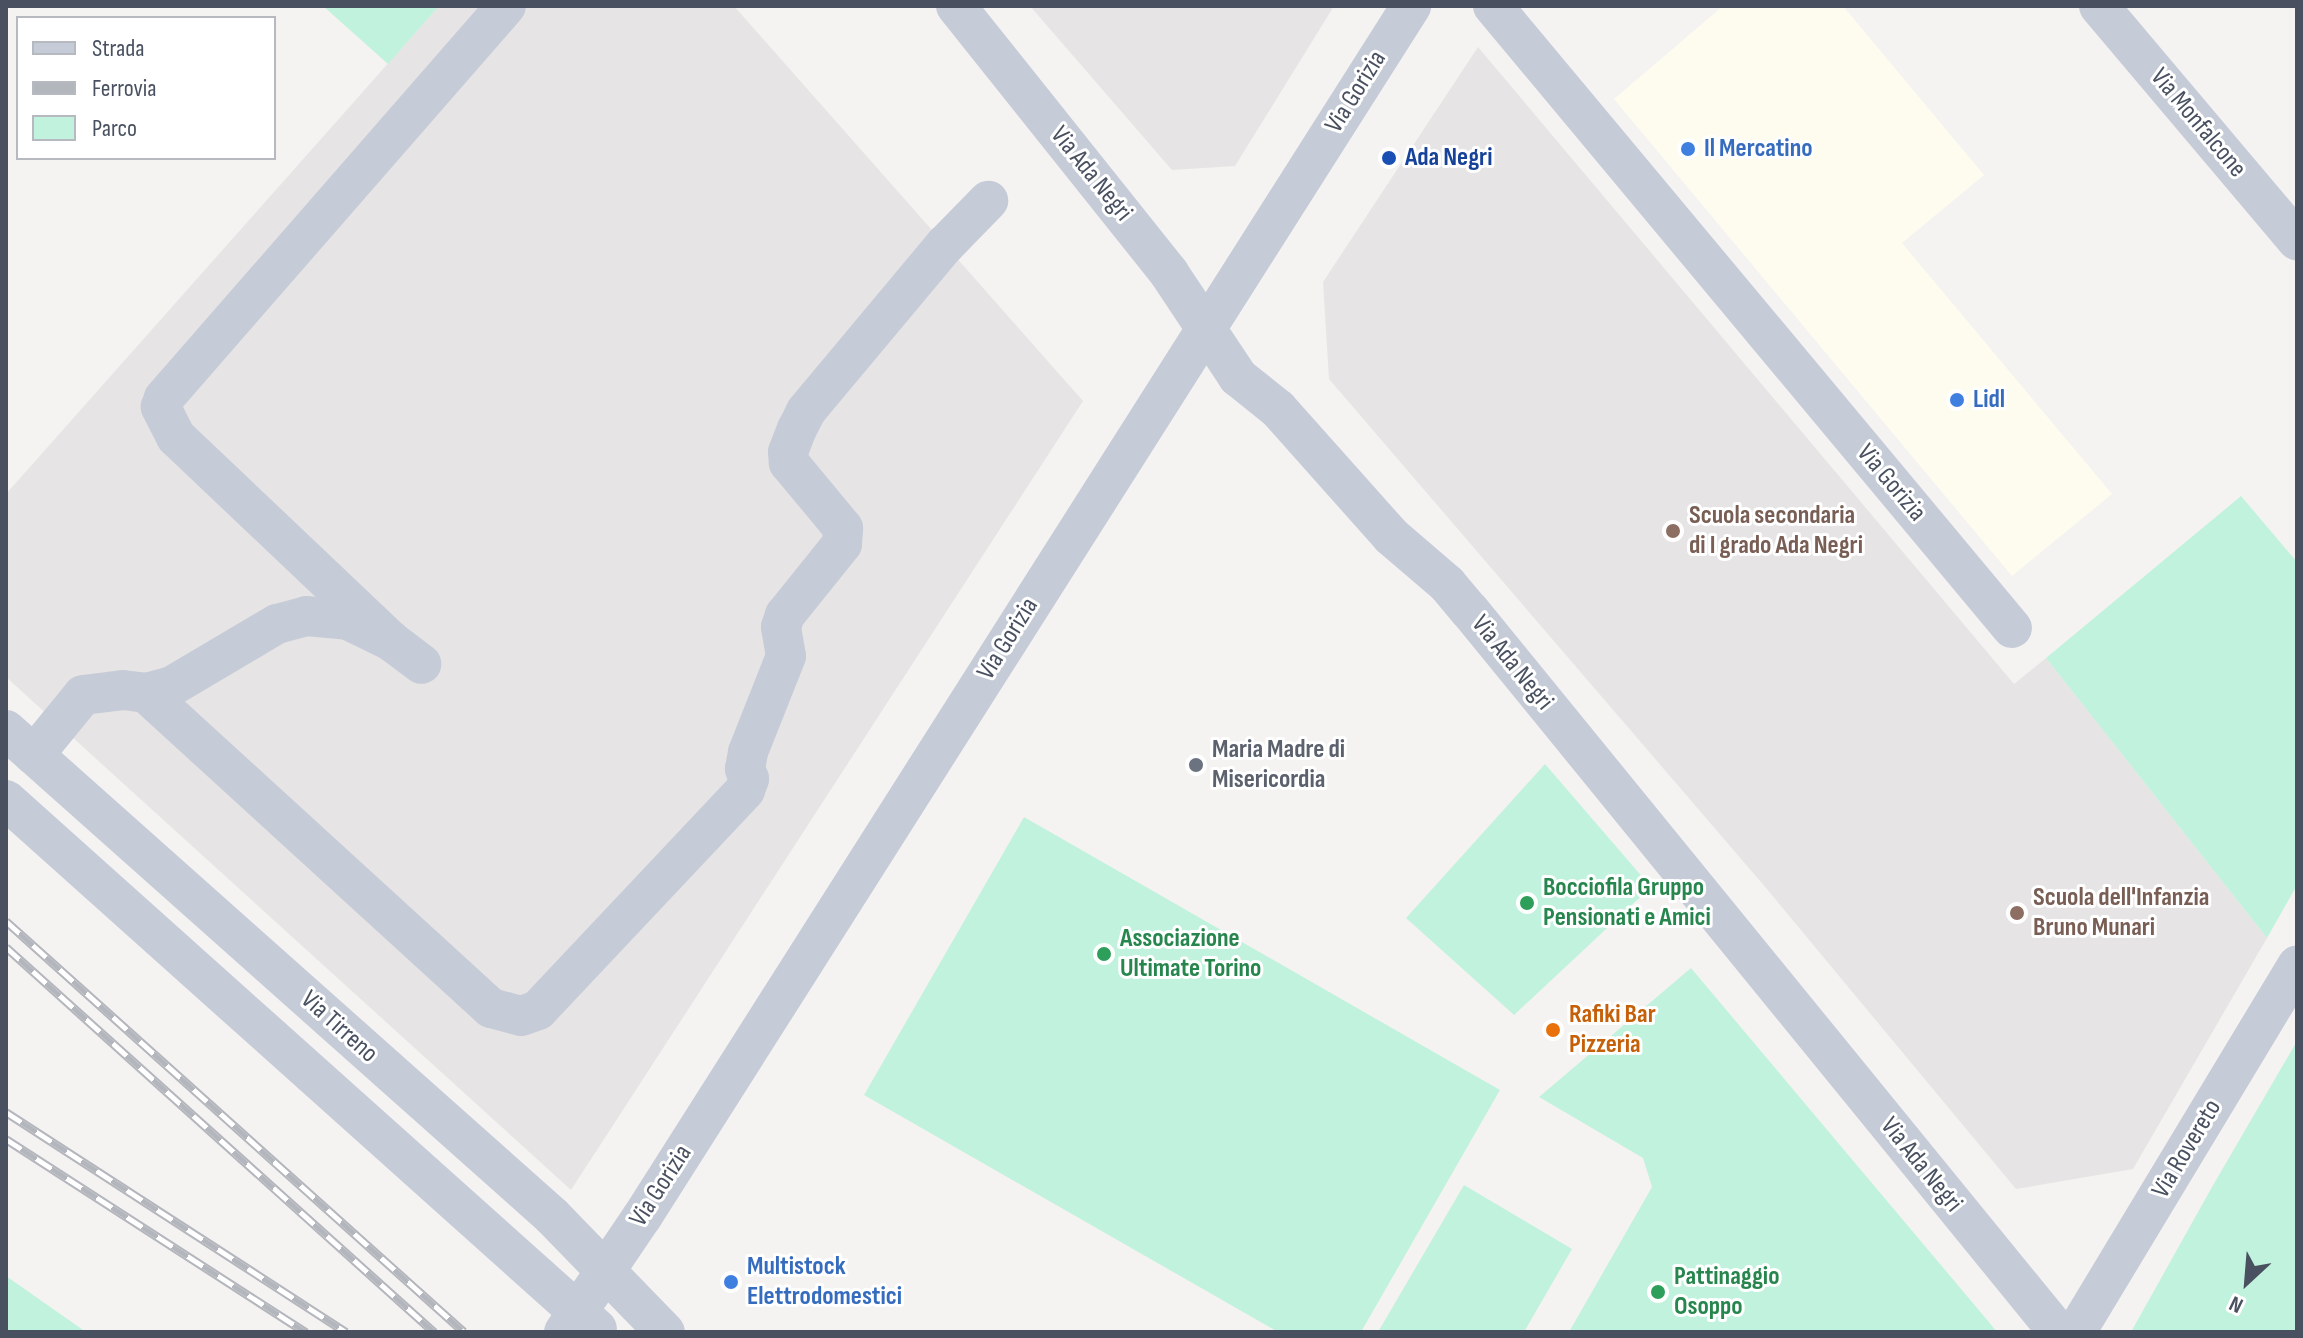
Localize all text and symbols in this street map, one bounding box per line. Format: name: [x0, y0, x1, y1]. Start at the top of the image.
legend: [16, 16, 276, 160]
text: Strada: [92, 34, 145, 63]
street label: Via Gorizia: [1319, 45, 1393, 139]
street label: Via Monfalcone: [2143, 62, 2253, 184]
text: Ferrovia: [92, 74, 157, 103]
text: Parco: [92, 114, 137, 143]
street label: Via Ada Negri: [1043, 120, 1139, 228]
place label: Il Mercatino: [1704, 133, 1813, 165]
marker: Il Mercatino: [1679, 140, 1697, 158]
place label: Ada Negri: [1405, 142, 1492, 174]
marker: Ada Negri: [1380, 149, 1398, 167]
place label: Lidl: [1973, 384, 2005, 416]
marker: Lidl: [1948, 391, 1966, 409]
street label: Via Gorizia: [1850, 438, 1932, 528]
place label: Scuola secondaria di I grado Ada Negri: [1689, 500, 1863, 562]
marker: Scuola secondaria di I grado Ada Negri: [1664, 522, 1682, 540]
street label: Via Gorizia: [971, 592, 1045, 686]
street label: Via Ada Negri: [1464, 609, 1560, 717]
place label: Maria Madre di Misericordia: [1212, 734, 1345, 796]
marker: Maria Madre di Misericordia: [1187, 756, 1205, 774]
place label: Bocciofila Gruppo Pensionati e Amici: [1543, 872, 1711, 934]
place label: Scuola dell'Infanzia Bruno Munari: [2033, 882, 2209, 944]
marker: Bocciofila Gruppo Pensionati e Amici: [1518, 894, 1536, 912]
marker: Scuola dell'Infanzia Bruno Munari: [2008, 904, 2026, 922]
place label: Associazione Ultimate Torino: [1120, 923, 1261, 984]
marker: Associazione Ultimate Torino: [1095, 945, 1113, 963]
street label: Via Tirreno: [294, 984, 384, 1070]
place label: Rafiki Bar Pizzeria: [1569, 999, 1656, 1060]
marker: Rafiki Bar Pizzeria: [1544, 1021, 1562, 1039]
street label: Via Rovereto: [2146, 1094, 2228, 1204]
street label: Via Ada Negri: [1873, 1111, 1969, 1219]
street label: Via Gorizia: [623, 1139, 699, 1233]
north arrow: [2207, 1242, 2287, 1322]
place label: Multistock Elettrodomestici: [747, 1251, 902, 1312]
place label: Pattinaggio Osoppo: [1674, 1261, 1779, 1322]
marker: Multistock Elettrodomestici: [722, 1273, 740, 1291]
marker: Pattinaggio Osoppo: [1649, 1283, 1667, 1301]
text: N: [2225, 1289, 2247, 1319]

